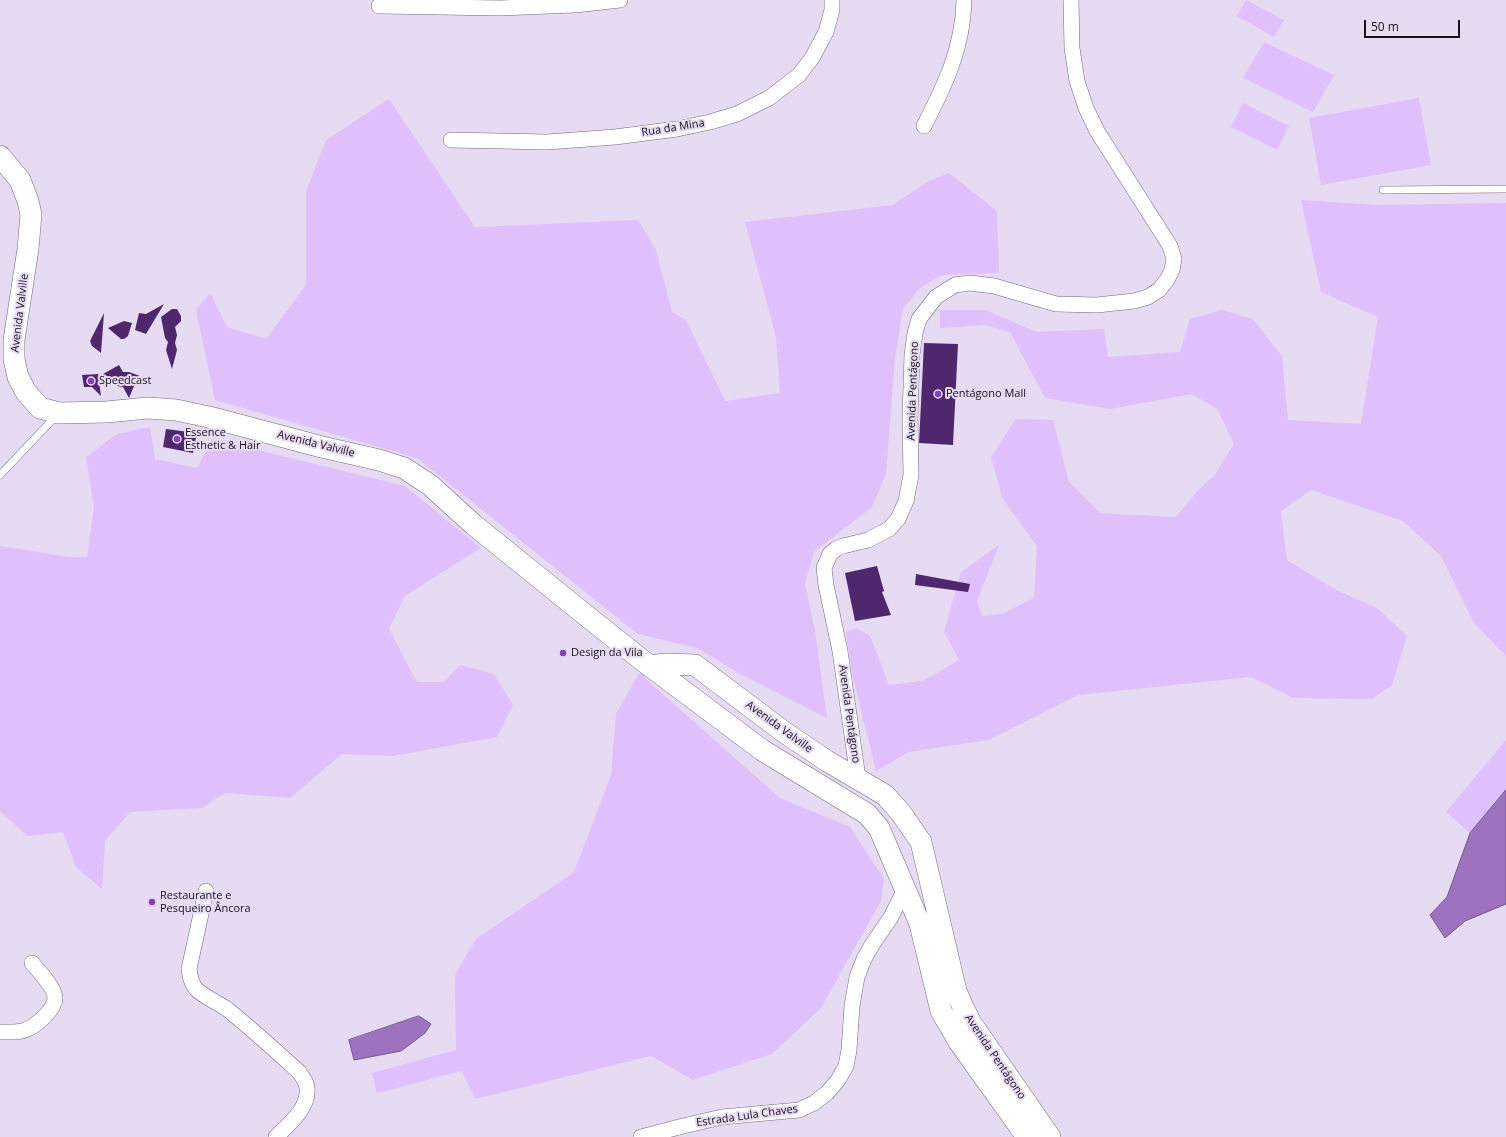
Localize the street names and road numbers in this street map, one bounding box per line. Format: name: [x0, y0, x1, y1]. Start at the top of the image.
street label: Rua da Mina: [640, 116, 706, 140]
street label: Avenida Valville: [9, 273, 31, 353]
street label: Avenida Pentágono: [905, 341, 921, 441]
street label: Avenida Valville: [276, 428, 356, 460]
street label: Avenida Pentágono: [836, 664, 862, 764]
street label: Avenida Valville: [743, 698, 815, 756]
street label: Avenida Pentágono: [962, 1012, 1028, 1102]
street label: Estrada Lula Chaves: [695, 1102, 799, 1130]

